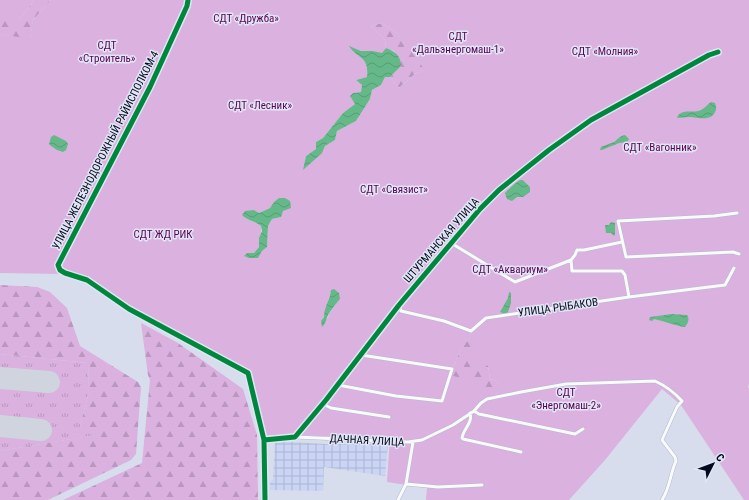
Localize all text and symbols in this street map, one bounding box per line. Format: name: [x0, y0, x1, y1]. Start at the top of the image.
park label: СДТ «Дружба»: [213, 12, 279, 25]
park label: СДТ «Дальэнергомаш-1»: [412, 30, 504, 56]
park label: СДТ «Строитель»: [79, 39, 136, 65]
park label: СДТ «Молния»: [572, 45, 639, 58]
street label: УЛИЦА ЖЕЛЕЗНОДОРОЖНЫЙ РАЙИСПОЛКОМ-4: [50, 48, 162, 252]
park label: СДТ «Лесник»: [228, 99, 292, 112]
park label: СДТ «Вагонник»: [623, 141, 697, 154]
park label: СДТ «Связист»: [360, 183, 428, 196]
street label: ШТУРМАНСКАЯ УЛИЦА: [401, 195, 482, 286]
park label: СДТ ЖД РИК: [133, 228, 193, 241]
park label: СДТ «Аквариум»: [472, 263, 548, 276]
street label: УЛИЦА РЫБАКОВ: [517, 295, 599, 320]
park label: СДТ «Энергомаш-2»: [531, 386, 601, 412]
street label: ДАЧНАЯ УЛИЦА: [329, 432, 405, 449]
north arrow: [693, 444, 733, 484]
text: С: [713, 451, 727, 464]

